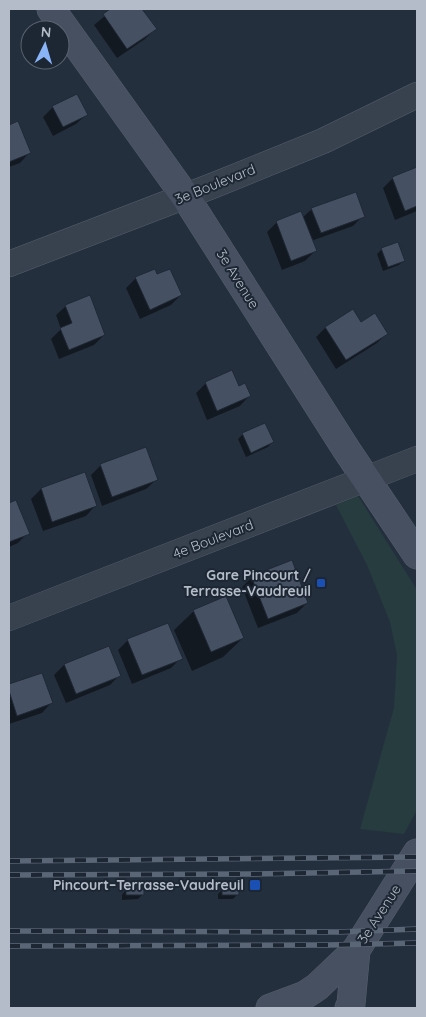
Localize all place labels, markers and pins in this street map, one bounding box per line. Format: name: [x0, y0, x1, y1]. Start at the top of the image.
place label: Gare Pincourt / Terrasse-Vaudreuil: [183, 566, 311, 600]
marker: Gare Pincourt / Terrasse-Vaudreuil: [315, 577, 327, 589]
place label: Pincourt–Terrasse-Vaudreuil: [53, 876, 244, 894]
marker: Pincourt–Terrasse-Vaudreuil: [248, 878, 262, 892]

